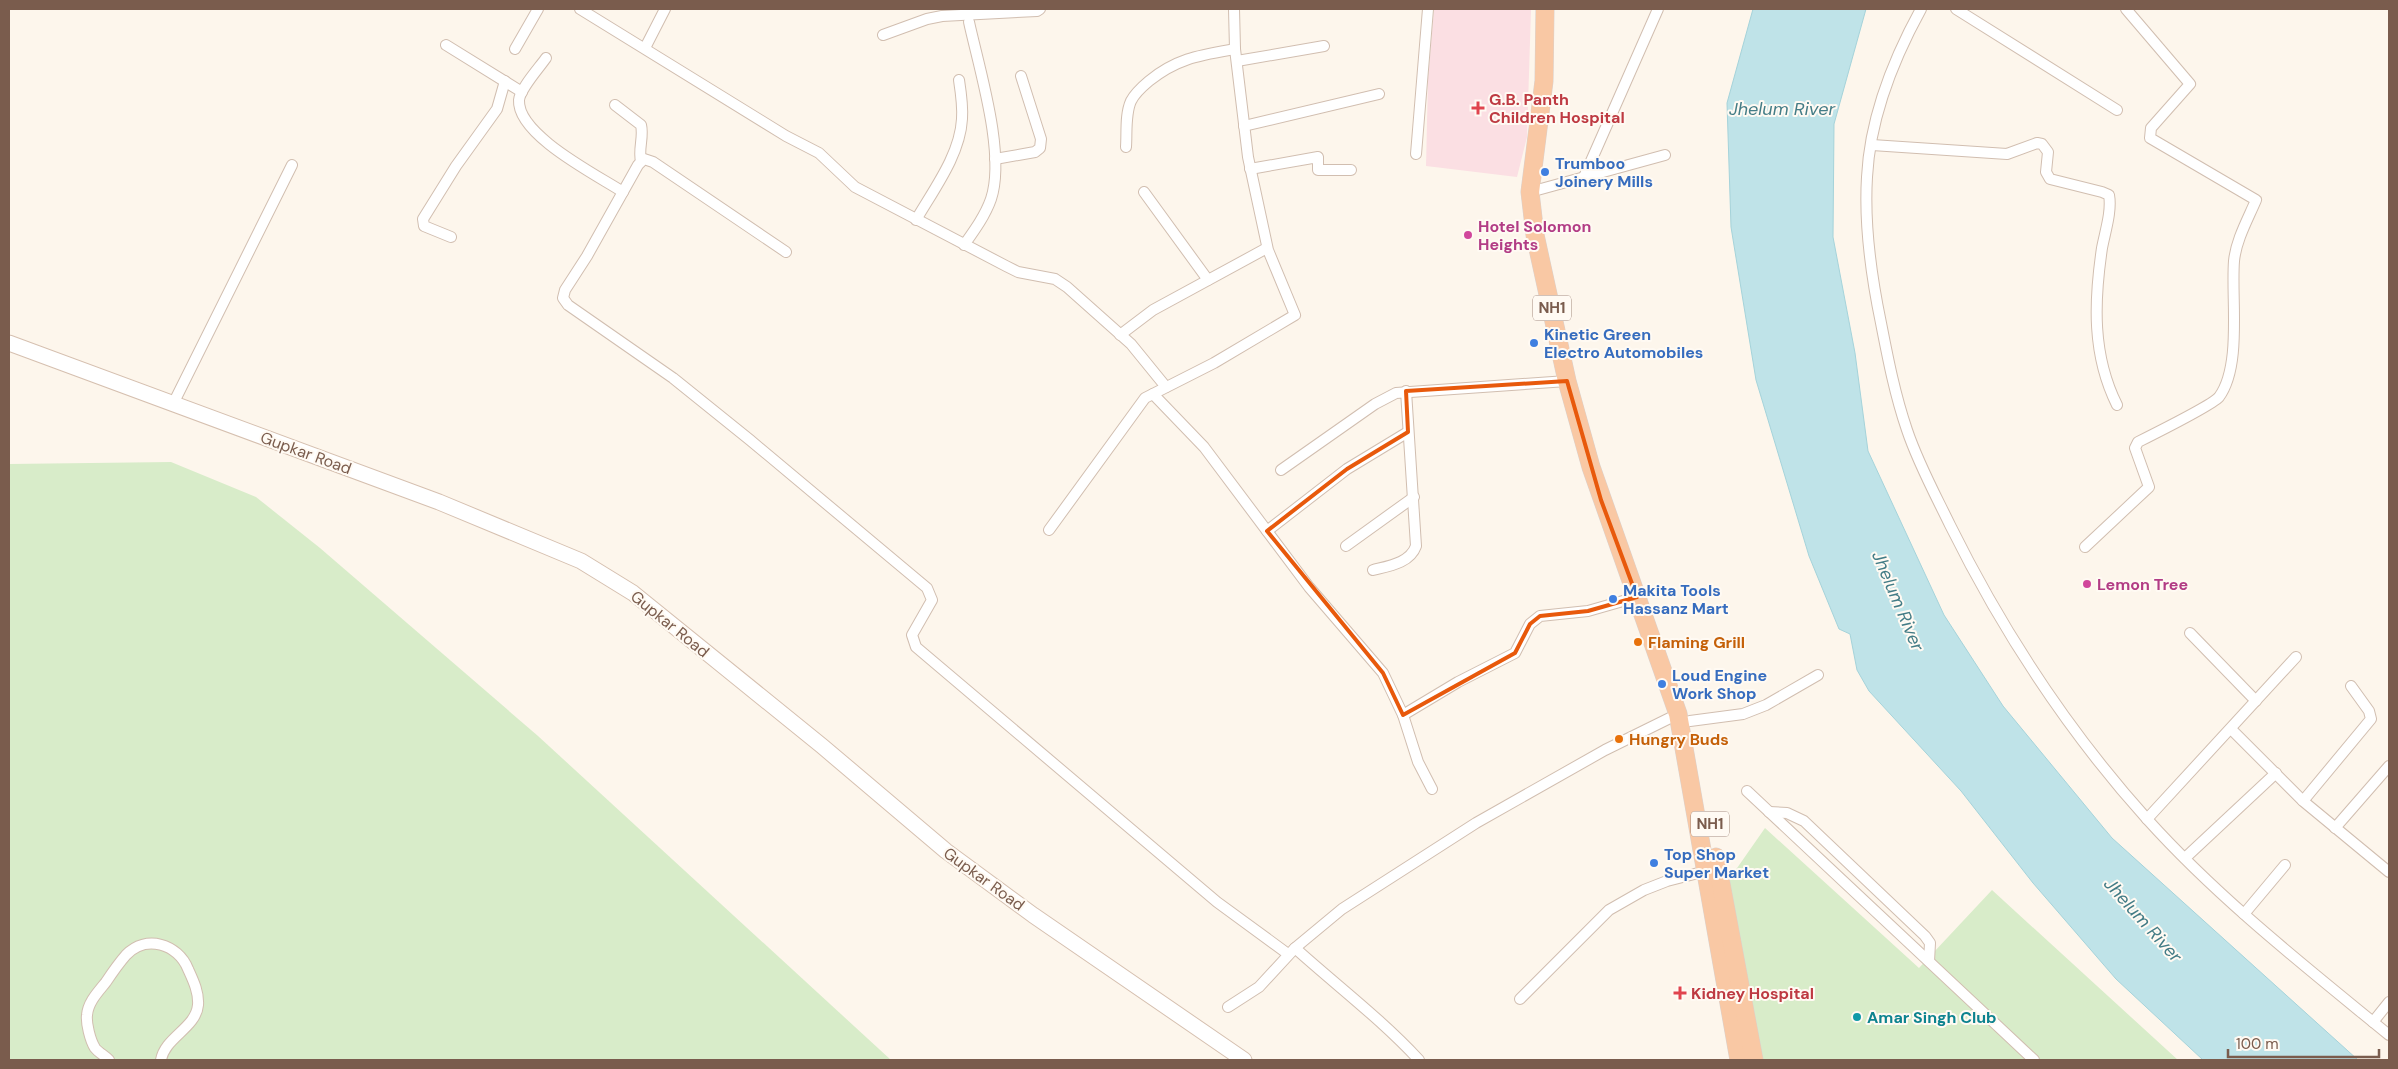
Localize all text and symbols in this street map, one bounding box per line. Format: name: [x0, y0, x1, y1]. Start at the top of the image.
place label: G.B. Panth Children Hospital: [1489, 89, 1625, 128]
water label: Jhelum River: [1729, 97, 1836, 121]
marker: G.B. Panth Children Hospital: [1471, 101, 1485, 115]
place label: Trumboo Joinery Mills: [1555, 153, 1653, 192]
marker: Trumboo Joinery Mills: [1539, 166, 1551, 178]
place label: Hotel Solomon Heights: [1478, 216, 1591, 255]
marker: Hotel Solomon Heights: [1462, 229, 1474, 241]
road number: NH1: [1533, 296, 1571, 320]
place label: Kinetic Green Electro Automobiles: [1544, 324, 1703, 363]
marker: Kinetic Green Electro Automobiles: [1528, 337, 1540, 349]
street label: Gupkar Road: [258, 427, 354, 479]
water label: Jhelum River: [1866, 547, 1930, 656]
place label: Lemon Tree: [2097, 574, 2188, 595]
marker: Lemon Tree: [2081, 578, 2093, 590]
place label: Makita Tools Hassanz Mart: [1623, 580, 1729, 619]
street label: Gupkar Road: [626, 586, 714, 662]
marker: Makita Tools Hassanz Mart: [1607, 593, 1619, 605]
place label: Flaming Grill: [1648, 632, 1745, 653]
marker: Flaming Grill: [1632, 636, 1644, 648]
place label: Loud Engine Work Shop: [1672, 665, 1767, 704]
marker: Loud Engine Work Shop: [1656, 678, 1668, 690]
place label: Hungry Buds: [1629, 729, 1729, 750]
marker: Hungry Buds: [1613, 733, 1625, 745]
road number: NH1: [1691, 812, 1729, 836]
street label: Gupkar Road: [939, 842, 1029, 916]
place label: Top Shop Super Market: [1664, 844, 1769, 883]
marker: Top Shop Super Market: [1648, 857, 1660, 869]
water label: Jhelum River: [2099, 873, 2188, 968]
place label: Kidney Hospital: [1691, 983, 1814, 1004]
marker: Kidney Hospital: [1673, 986, 1687, 1000]
place label: Amar Singh Club: [1867, 1007, 1997, 1028]
marker: Amar Singh Club: [1851, 1011, 1863, 1023]
scale bar: [2228, 1026, 2379, 1058]
text: 100 m: [2236, 1034, 2279, 1054]

